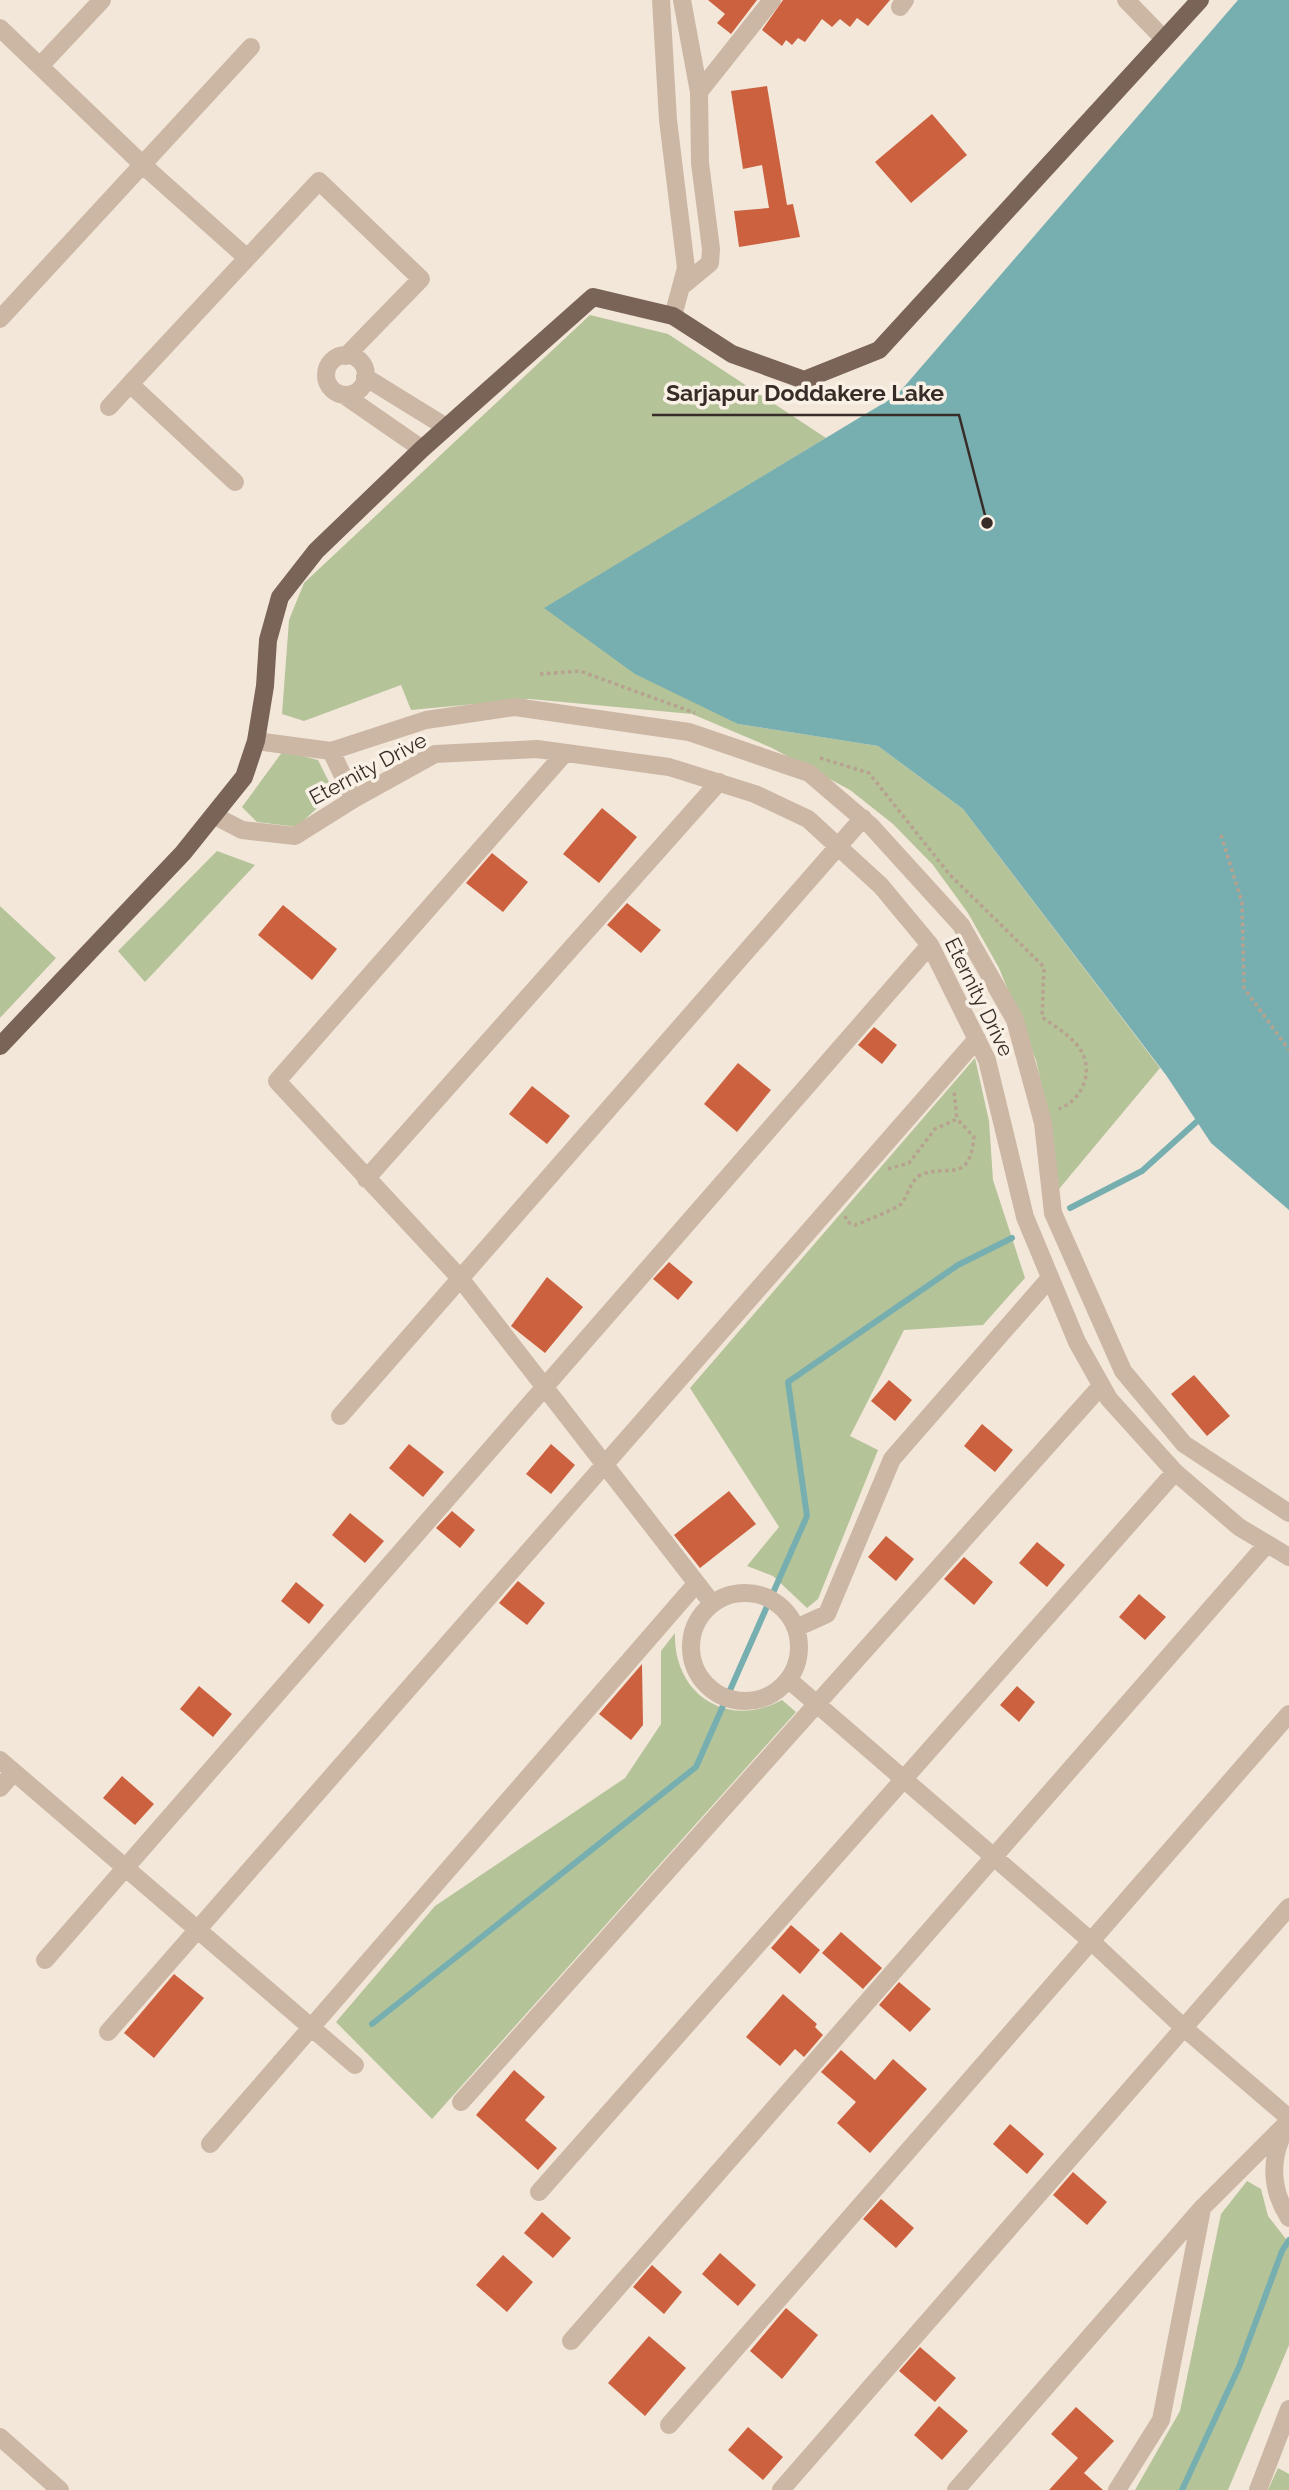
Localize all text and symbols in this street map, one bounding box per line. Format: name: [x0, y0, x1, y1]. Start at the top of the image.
callout: Sarjapur Doddakere Lake: [652, 371, 959, 415]
text: Sarjapur Doddakere Lake: [666, 379, 944, 406]
street label: Eternity Drive: [305, 727, 431, 810]
street label: Eternity Drive: [940, 933, 1019, 1060]

